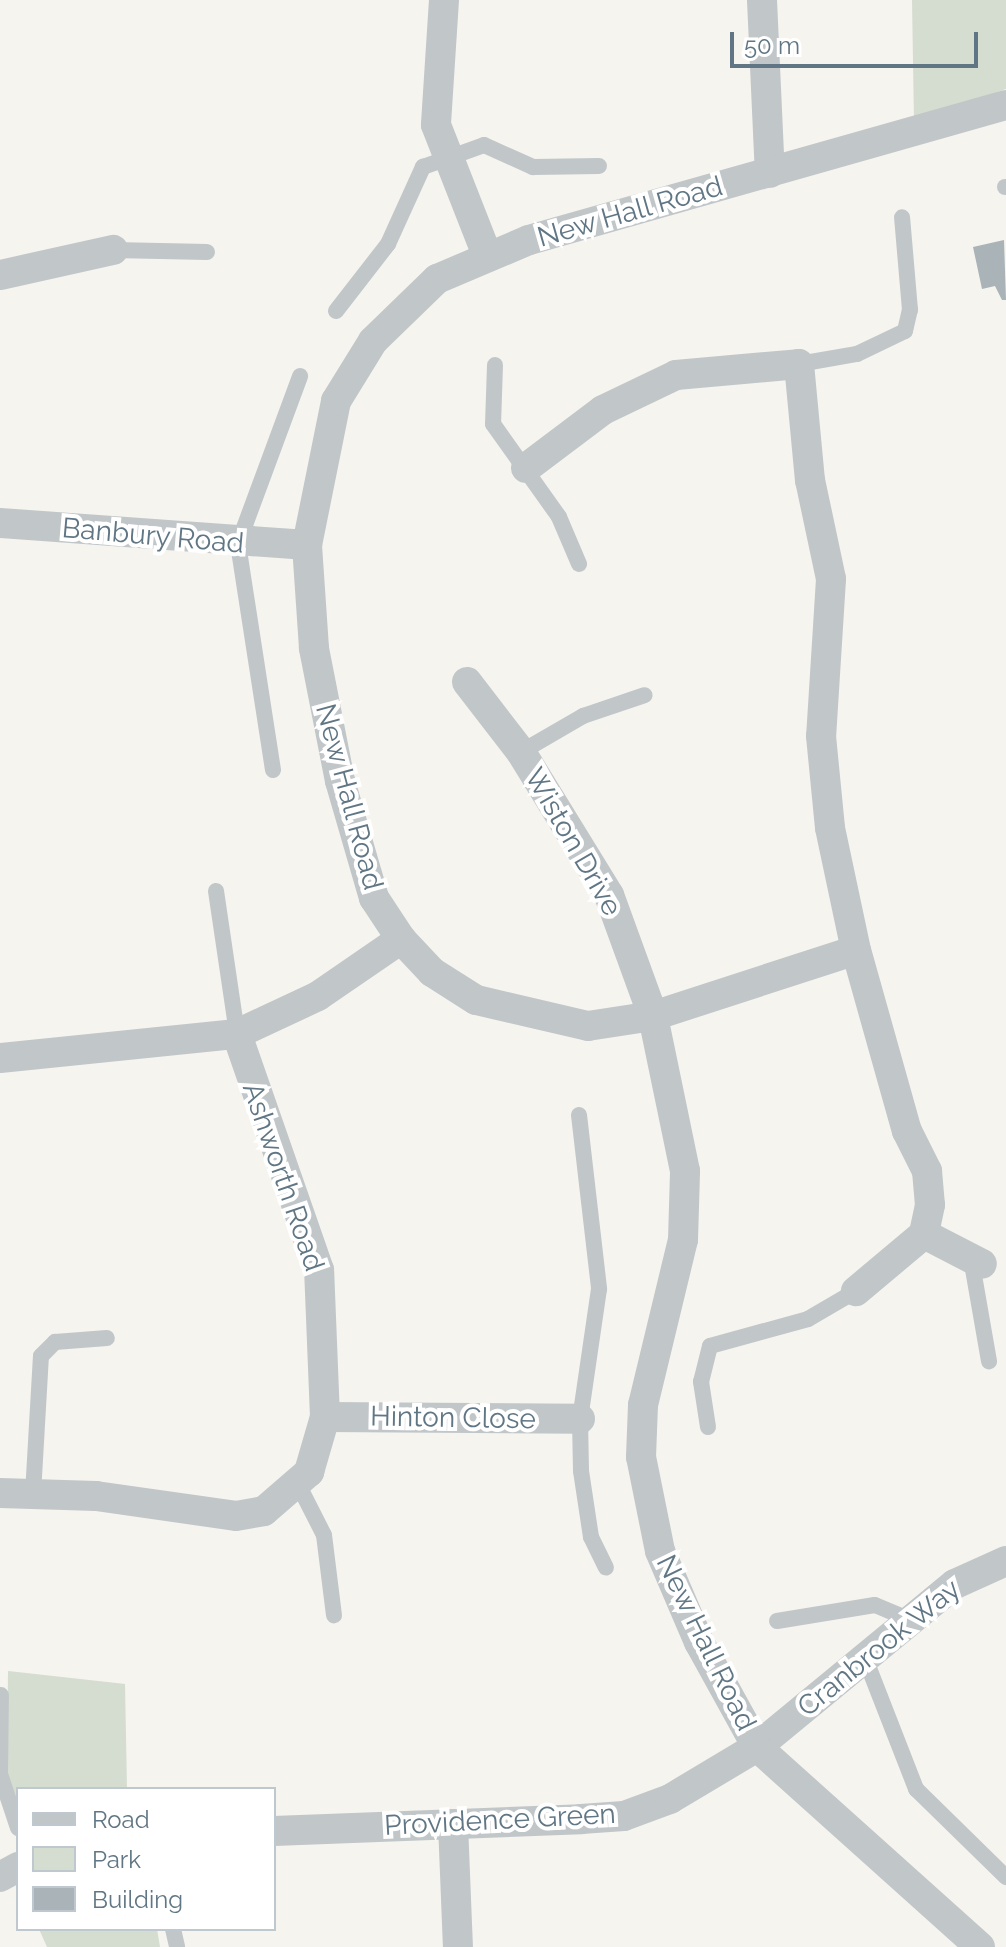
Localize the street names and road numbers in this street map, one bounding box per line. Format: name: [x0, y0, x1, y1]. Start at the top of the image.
street label: New Hall Road: [533, 169, 727, 255]
street label: Banbury Road: [60, 511, 246, 561]
street label: New Hall Road: [308, 700, 390, 894]
street label: Wiston Drive: [517, 762, 629, 922]
street label: Ashworth Road: [235, 1078, 331, 1276]
street label: Hinton Close: [370, 1400, 536, 1436]
street label: New Hall Road: [649, 1549, 763, 1737]
street label: Cranbrook Way: [791, 1572, 967, 1724]
street label: Providence Green: [383, 1797, 617, 1843]

